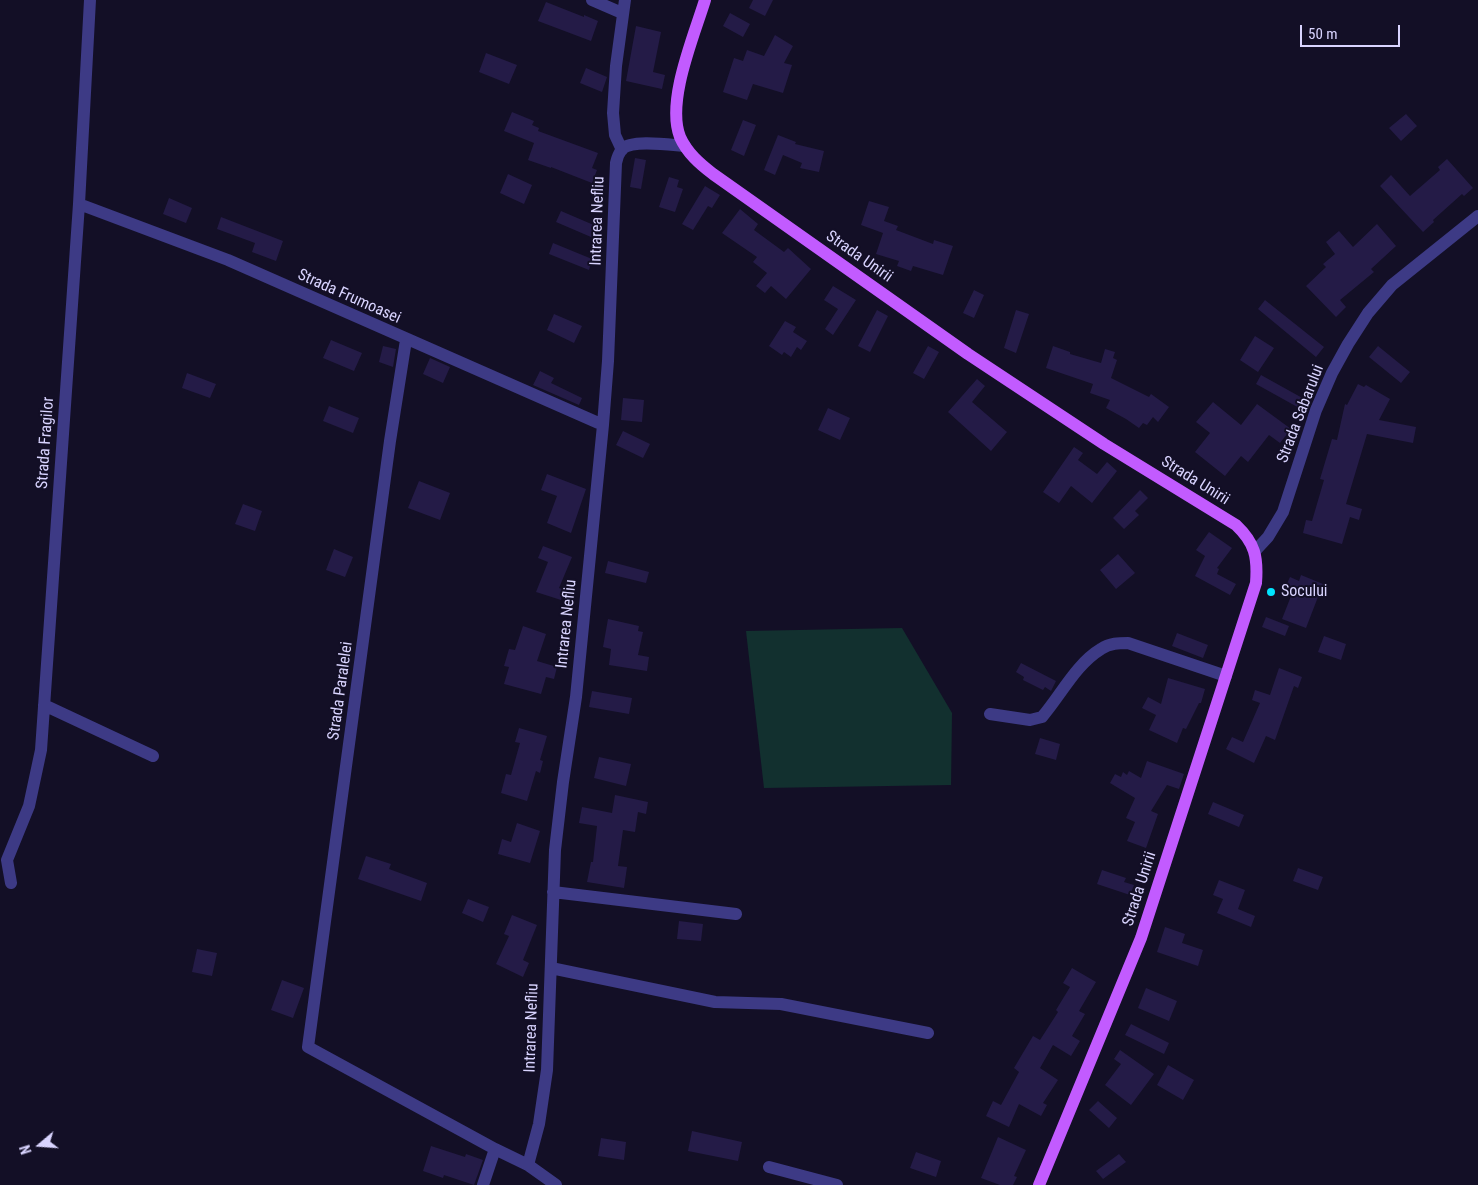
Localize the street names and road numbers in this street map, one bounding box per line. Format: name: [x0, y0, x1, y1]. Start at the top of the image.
street label: Intrarea Nefliu: [587, 176, 609, 266]
street label: Strada Unirii: [822, 227, 896, 287]
street label: Strada Frumoasei: [294, 266, 404, 328]
street label: Strada Sabarului: [1273, 362, 1329, 466]
street label: Strada Fragilor: [33, 396, 59, 490]
street label: Strada Unirii: [1157, 452, 1233, 510]
street label: Intrarea Nefliu: [553, 579, 581, 669]
street label: Strada Paralelei: [325, 641, 357, 741]
street label: Strada Unirii: [1119, 849, 1161, 929]
street label: Intrarea Nefliu: [521, 983, 543, 1073]

